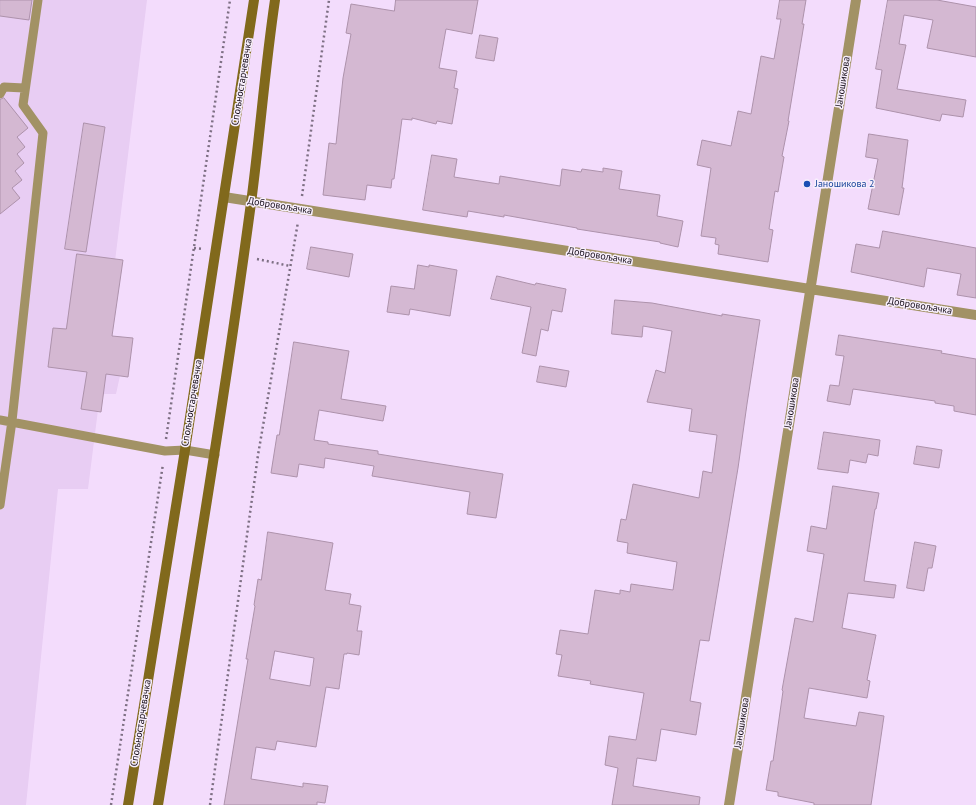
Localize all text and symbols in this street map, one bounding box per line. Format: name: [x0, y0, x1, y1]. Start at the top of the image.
street label: Спољностарчевачка: [229, 38, 255, 126]
street label: Јаношикова: [833, 56, 853, 108]
place label: Јаношикова 2: [815, 178, 875, 190]
marker: Јаношикова 2: [802, 179, 812, 189]
street label: Добровољачка: [247, 195, 313, 217]
street label: Добровољачка: [567, 245, 633, 267]
street label: Добровољачка: [887, 295, 953, 317]
street label: Спољностарчевачка: [179, 359, 205, 447]
street label: Јаношикова: [782, 377, 802, 429]
street label: Спољностарчевачка: [128, 679, 154, 767]
street label: Јаношикова: [732, 697, 752, 749]

